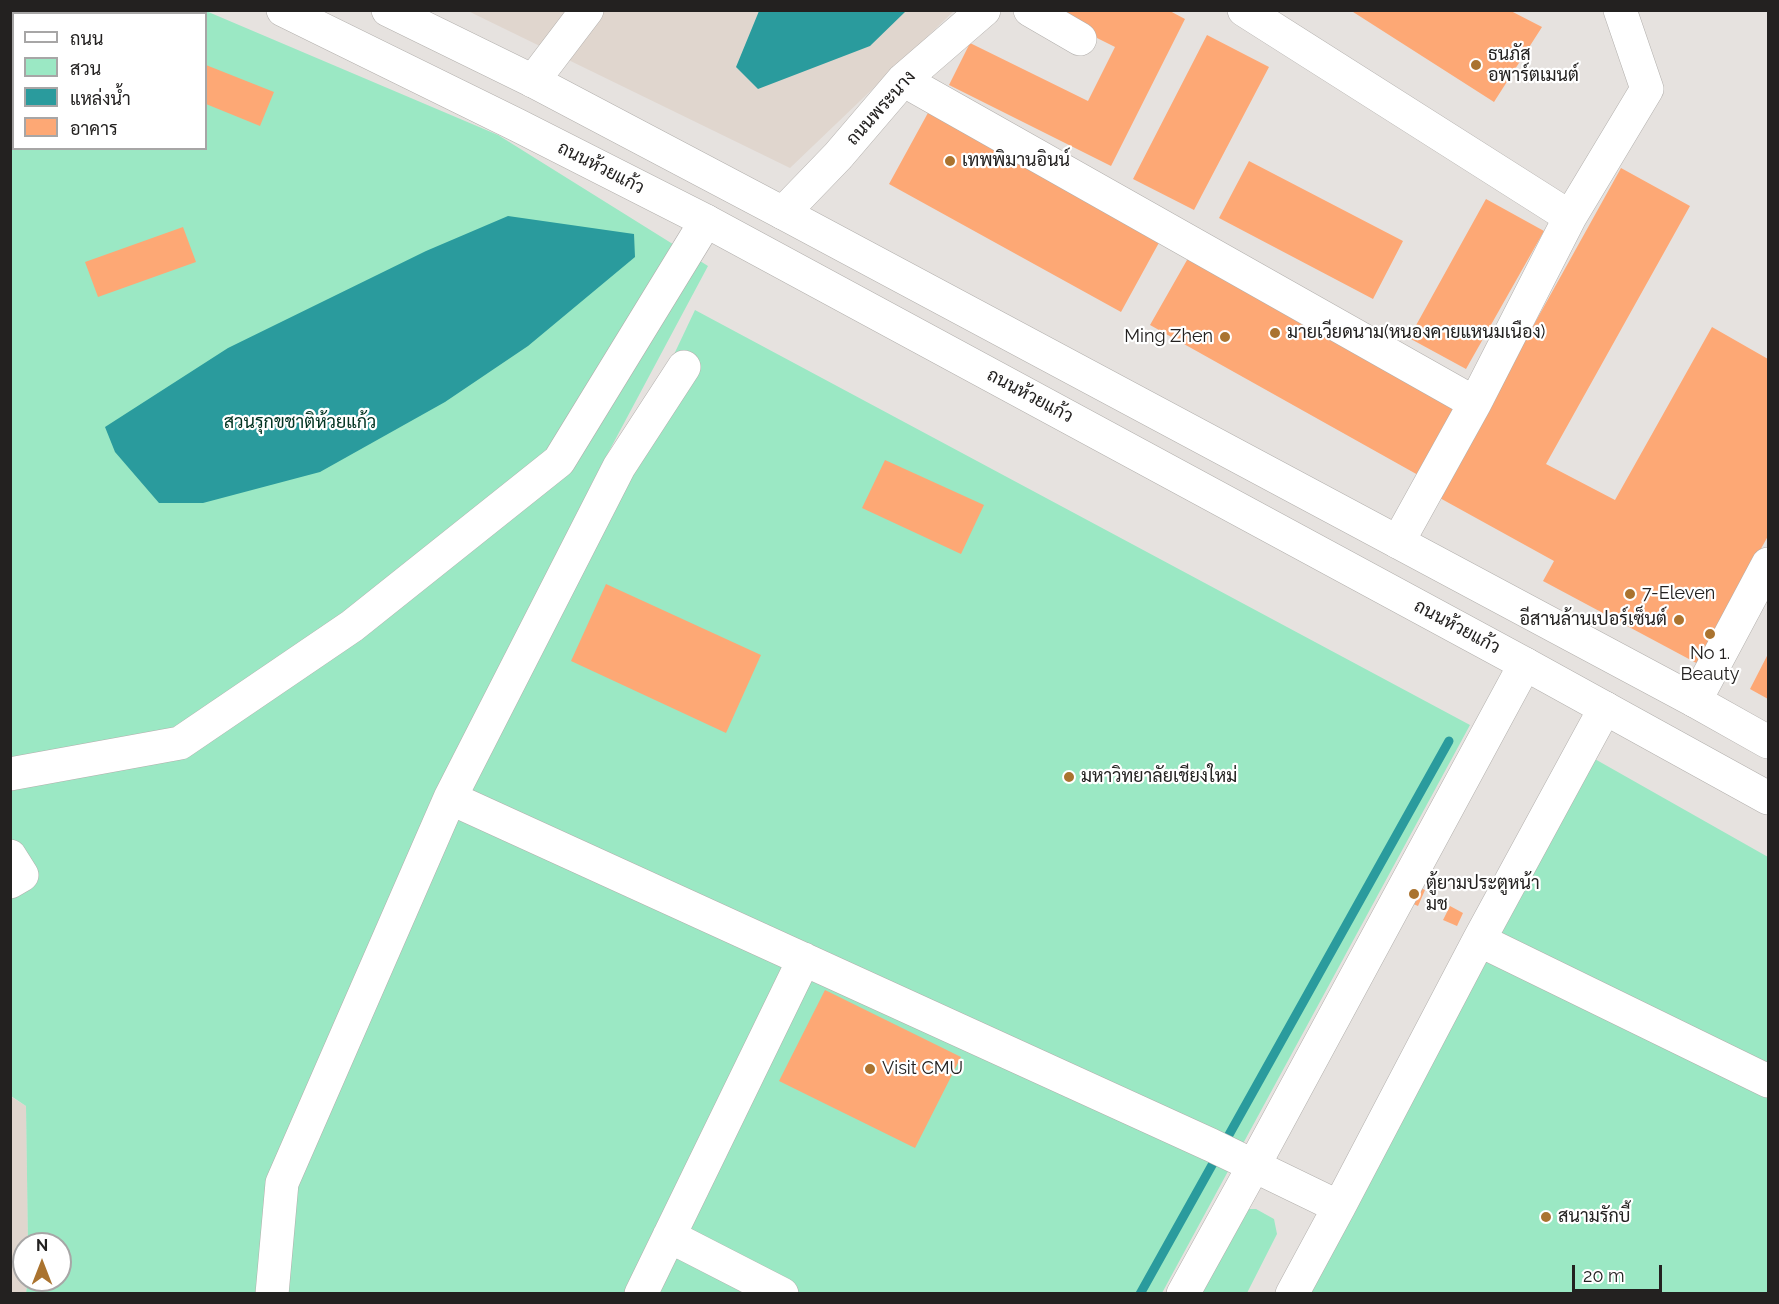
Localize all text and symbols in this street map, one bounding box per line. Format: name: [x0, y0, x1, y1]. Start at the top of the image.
legend: [12, 12, 207, 150]
text: ถนน: [70, 28, 103, 49]
place label: ธนภัส อพาร์ตเมนต์: [1488, 44, 1579, 86]
text: สวน: [70, 58, 101, 79]
marker: ธนภัส อพาร์ตเมนต์: [1469, 58, 1483, 72]
street label: ถนนพระนาง: [842, 66, 920, 150]
text: แหล่งน้ำ: [70, 88, 131, 109]
text: อาคาร: [70, 118, 118, 139]
street label: ถนนห้วยแก้ว: [554, 137, 648, 199]
place label: เทพพิมานอินน์: [962, 150, 1070, 172]
marker: เทพพิมานอินน์: [943, 154, 957, 168]
place label: มายเวียดนาม(หนองคายแหนมเนือง): [1287, 322, 1545, 344]
place label: Ming Zhen: [1124, 326, 1213, 348]
marker: มายเวียดนาม(หนองคายแหนมเนือง): [1268, 326, 1282, 340]
marker: Ming Zhen: [1218, 330, 1232, 344]
street label: ถนนห้วยแก้ว: [983, 364, 1077, 428]
park label: สวนรุกขชาติห้วยแก้ว: [224, 412, 376, 434]
place label: 7-Eleven: [1642, 583, 1715, 605]
marker: 7-Eleven: [1623, 587, 1637, 601]
street label: ถนนห้วยแก้ว: [1410, 595, 1504, 659]
place label: อีสานล้านเปอร์เซ็นต์: [1519, 609, 1667, 631]
marker: อีสานล้านเปอร์เซ็นต์: [1672, 613, 1686, 627]
marker: No 1. Beauty: [1703, 627, 1717, 641]
place label: No 1. Beauty: [1681, 643, 1739, 686]
place label: มหาวิทยาลัยเชียงใหม่: [1081, 766, 1237, 788]
marker: มหาวิทยาลัยเชียงใหม่: [1062, 770, 1076, 784]
place label: ตู้ยามประตูหน้า มช: [1426, 873, 1540, 916]
marker: ตู้ยามประตูหน้า มช: [1407, 887, 1421, 901]
place label: Visit CMU: [882, 1058, 963, 1080]
marker: Visit CMU: [863, 1062, 877, 1076]
place label: สนามรักบี้: [1558, 1206, 1630, 1228]
marker: สนามรักบี้: [1539, 1210, 1553, 1224]
north arrow: [12, 1232, 72, 1292]
text: N: [36, 1236, 48, 1255]
scale bar: [1575, 1253, 1665, 1291]
text: 20 m: [1583, 1265, 1625, 1286]

